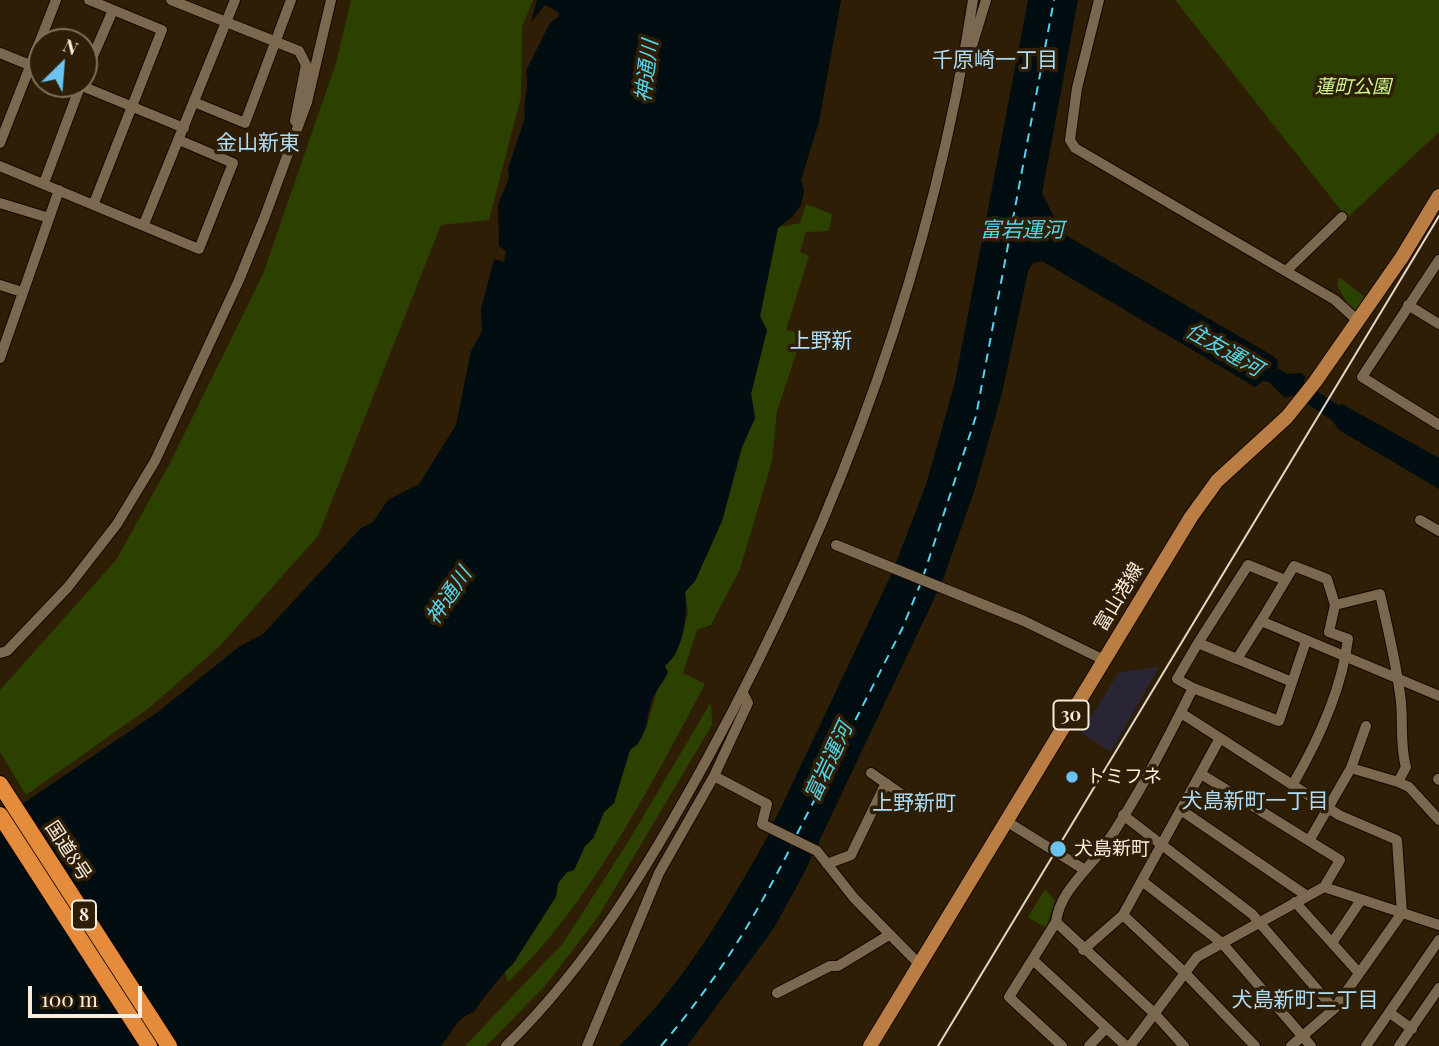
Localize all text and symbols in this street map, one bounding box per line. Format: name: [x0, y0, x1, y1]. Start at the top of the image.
north arrow: [28, 28, 98, 98]
text: N: [59, 31, 83, 60]
water label: 神通川: [631, 38, 663, 104]
district label: 千原崎一丁目: [932, 47, 1058, 73]
park label: 蓮町公園: [1315, 76, 1391, 98]
district label: 金山新東: [216, 130, 300, 156]
water label: 富岩運河: [980, 217, 1064, 243]
water label: 住友運河: [1181, 318, 1267, 382]
district label: 上野新: [790, 328, 852, 354]
street label: 富山港線: [1090, 559, 1148, 635]
water label: 神通川: [421, 563, 477, 629]
road number: 30: [1054, 700, 1088, 730]
water label: 富岩運河: [800, 719, 858, 805]
place label: トミフネ: [1086, 766, 1162, 788]
marker: トミフネ: [1064, 769, 1080, 785]
district label: 犬島新町一丁目: [1182, 788, 1328, 814]
district label: 上野新町: [872, 790, 956, 816]
street label: 国道8号: [40, 817, 96, 885]
place label: 犬島新町: [1074, 838, 1150, 860]
marker: 犬島新町: [1048, 839, 1068, 859]
road number: 8: [72, 900, 96, 930]
scale bar: [32, 972, 145, 1016]
text: 100 m: [41, 984, 98, 1012]
district label: 犬島新町二丁目: [1232, 987, 1378, 1013]

